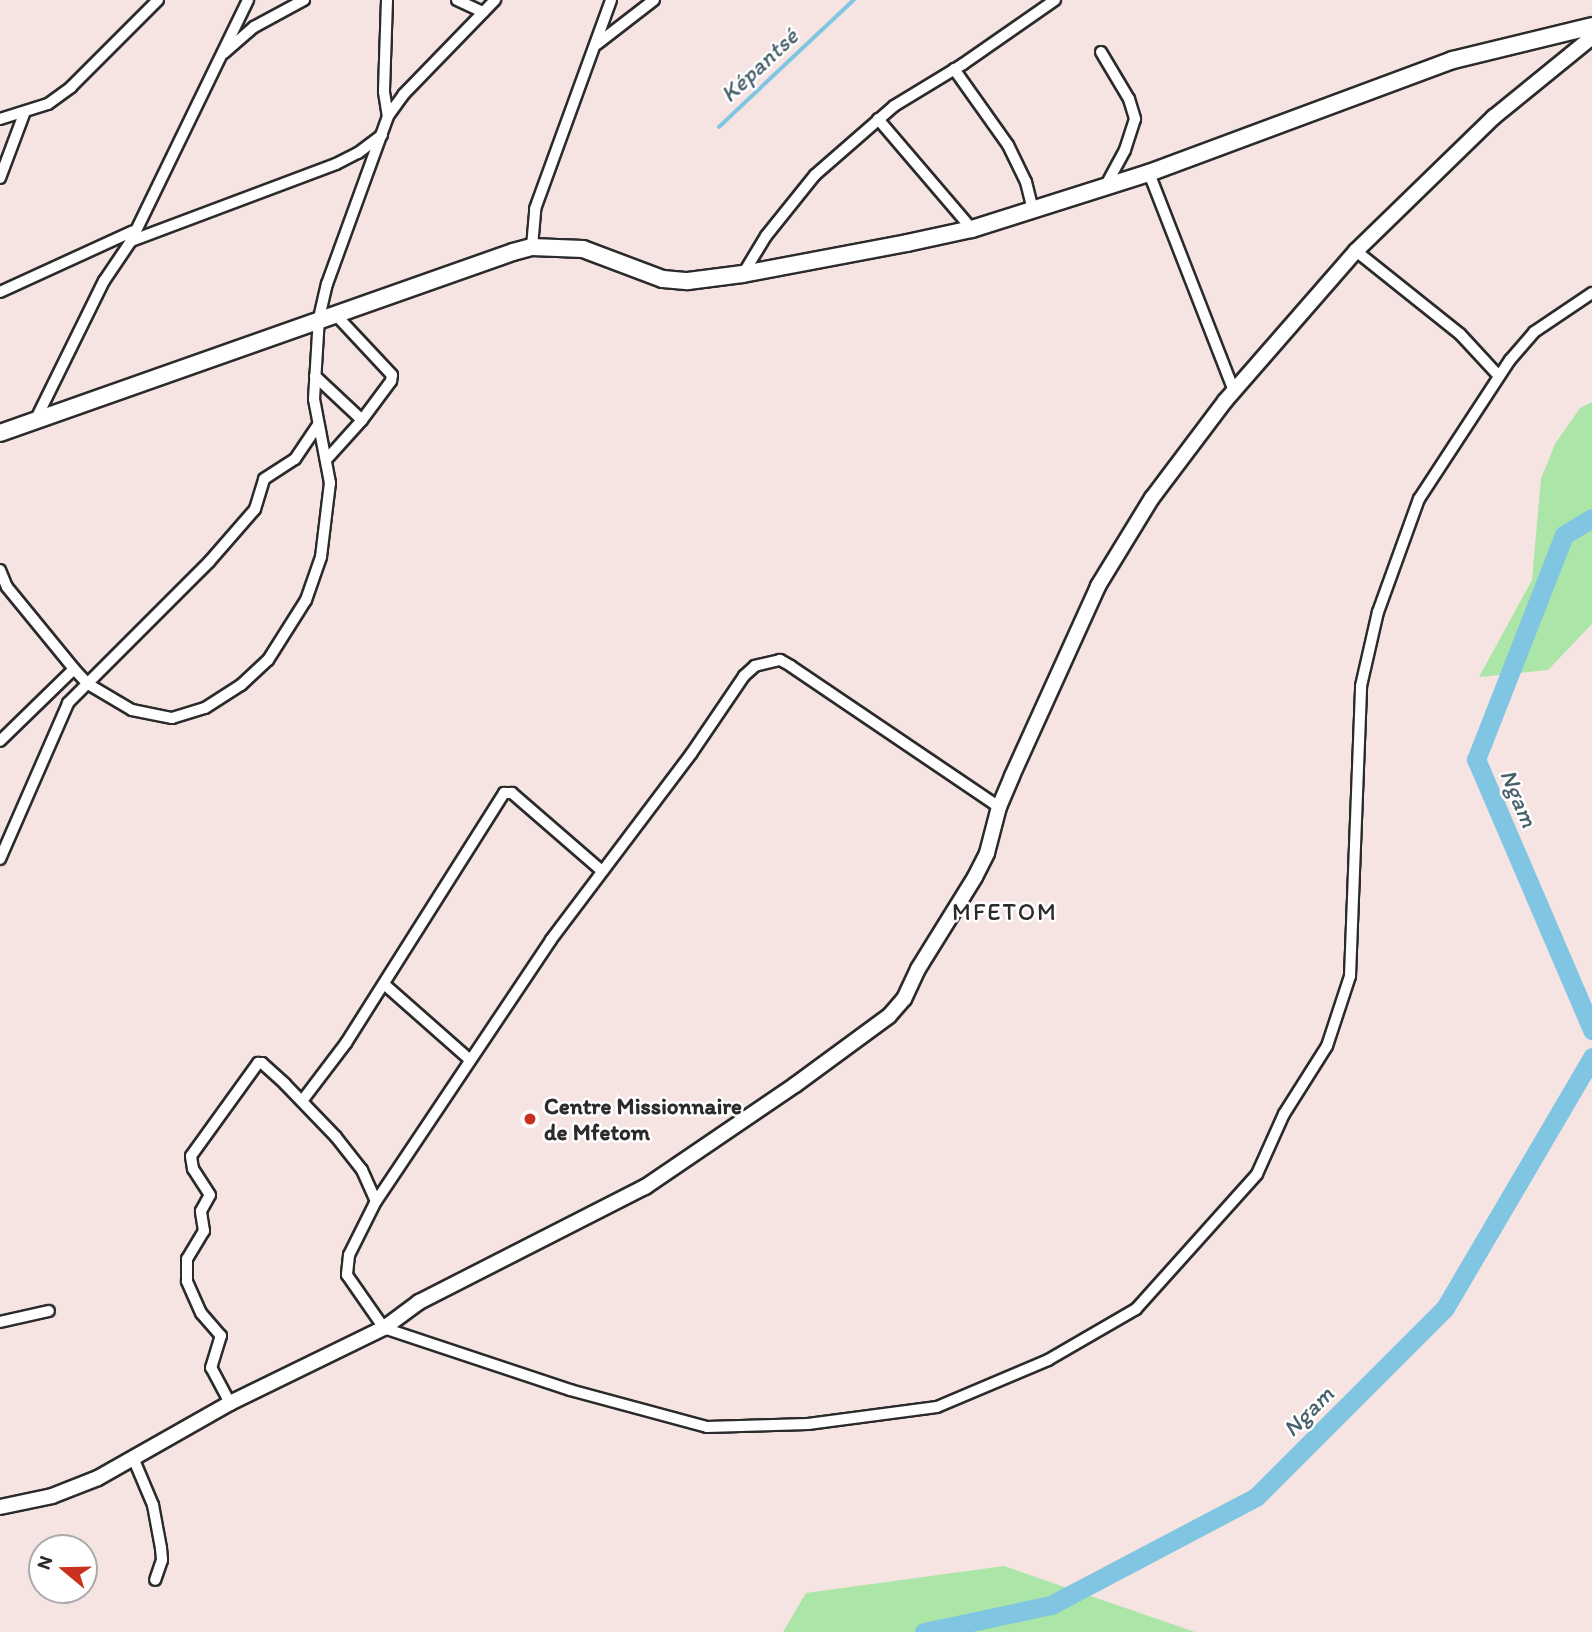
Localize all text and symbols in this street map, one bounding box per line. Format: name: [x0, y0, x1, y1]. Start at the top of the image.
water label: Képantsé: [714, 22, 804, 108]
water label: Ngam: [1494, 765, 1544, 831]
district label: MFETOM: [953, 898, 1057, 926]
place label: Centre Missionnaire de Mfetom: [544, 1092, 742, 1146]
marker: Centre Missionnaire de Mfetom: [522, 1111, 538, 1127]
water label: Ngam: [1276, 1379, 1340, 1443]
north arrow: [28, 1534, 98, 1604]
text: N: [32, 1553, 58, 1572]

